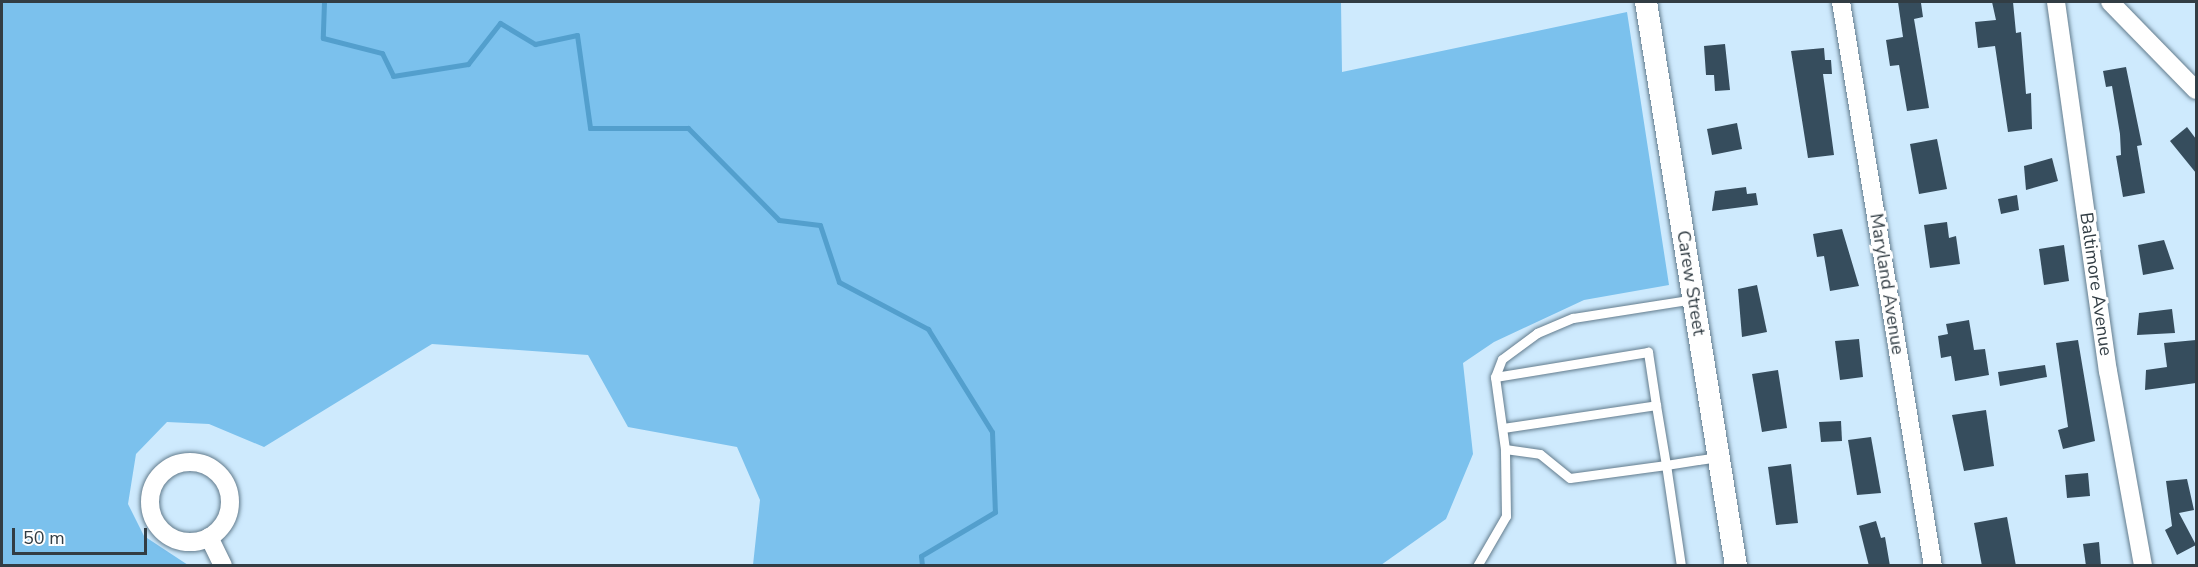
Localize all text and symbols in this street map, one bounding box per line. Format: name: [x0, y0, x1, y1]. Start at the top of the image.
street label: Baltimore Avenue: [2075, 211, 2117, 357]
street label: Maryland Avenue: [1865, 212, 1909, 356]
street label: Carew Street: [1672, 229, 1710, 337]
scale bar: [15, 516, 150, 554]
text: 50 m: [23, 526, 65, 550]

